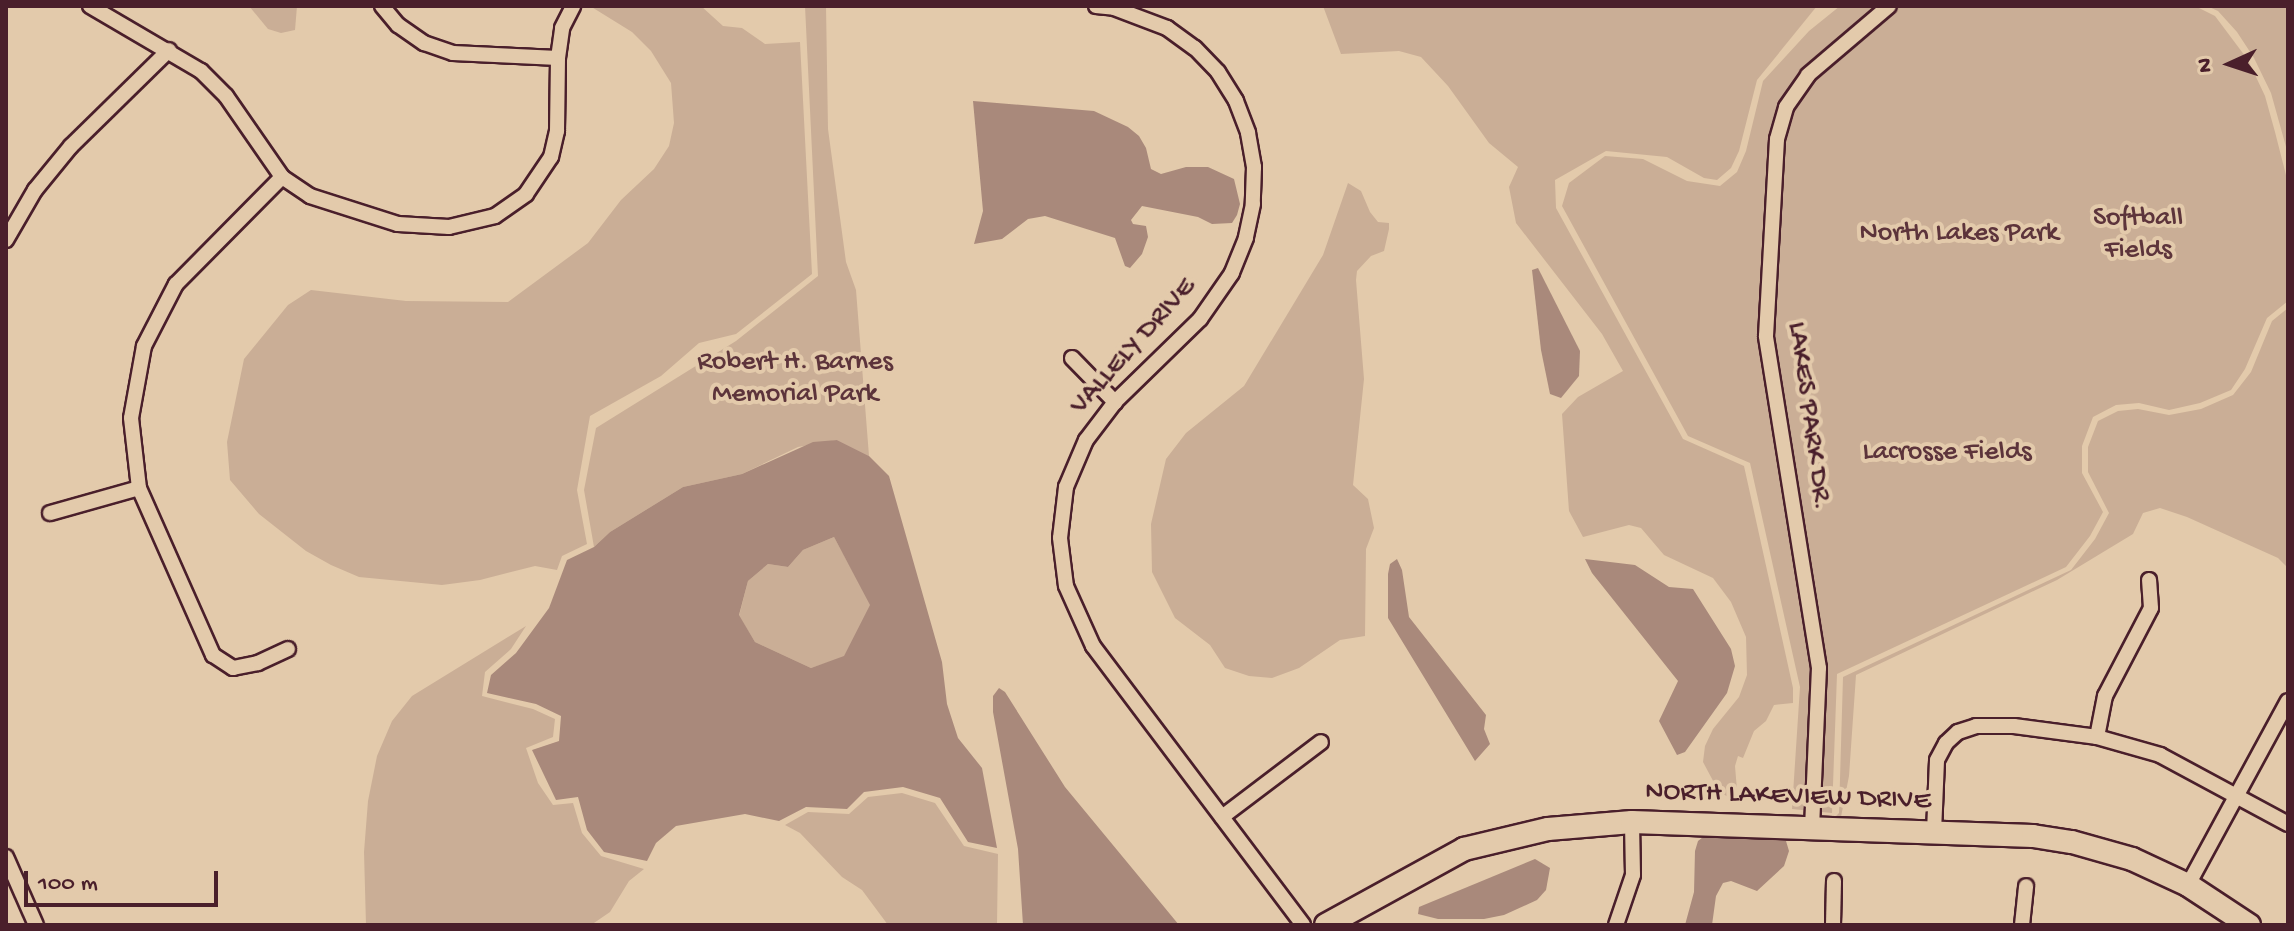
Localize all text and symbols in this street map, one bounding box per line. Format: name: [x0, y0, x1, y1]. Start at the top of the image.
north arrow: [2190, 24, 2270, 104]
text: N: [2193, 57, 2219, 73]
park label: Softball Fields: [2093, 202, 2183, 268]
park label: North Lakes Park: [1860, 217, 2058, 251]
street label: VALLELY DRIVE: [1064, 272, 1204, 422]
street label: LAKES PARK DR.: [1778, 320, 1838, 512]
park label: Robert H. Barnes Memorial Park: [697, 346, 893, 412]
park label: Lacrosse Fields: [1862, 436, 2032, 470]
street label: NORTH LAKEVIEW DRIVE: [1645, 775, 1931, 819]
scale bar: [28, 855, 222, 905]
text: 100 m: [38, 870, 98, 899]

